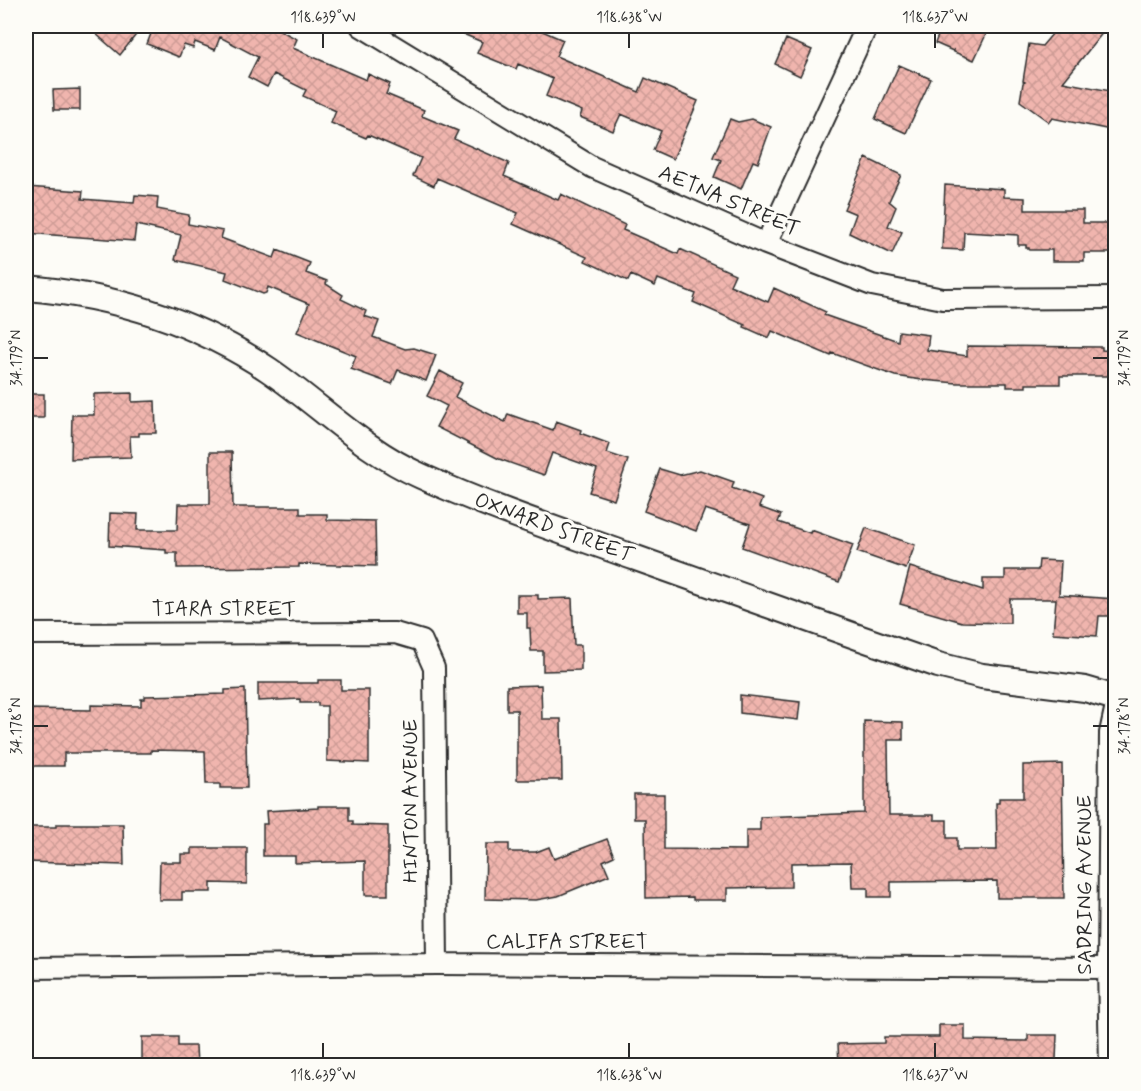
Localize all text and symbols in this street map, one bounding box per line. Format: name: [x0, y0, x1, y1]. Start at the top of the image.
text: 118.639°W: [290, 8, 356, 28]
text: 118.638°W: [596, 8, 662, 28]
text: 118.637°W: [902, 8, 968, 28]
street label: AETNA STREET: [654, 159, 804, 243]
text: 34.179°N: [7, 330, 27, 386]
text: 34.179°N: [1115, 330, 1135, 386]
street label: OXNARD STREET: [471, 486, 638, 570]
street label: TIARA STREET: [152, 595, 296, 623]
text: 34.178°N: [7, 698, 27, 754]
text: 34.178°N: [1115, 698, 1135, 754]
street label: HINTON AVENUE: [397, 719, 425, 883]
street label: SADRING AVENUE: [1071, 795, 1099, 975]
street label: CALIFA STREET: [486, 928, 648, 956]
text: 118.639°W: [290, 1066, 356, 1086]
text: 118.638°W: [596, 1066, 662, 1086]
text: 118.637°W: [902, 1066, 968, 1086]

